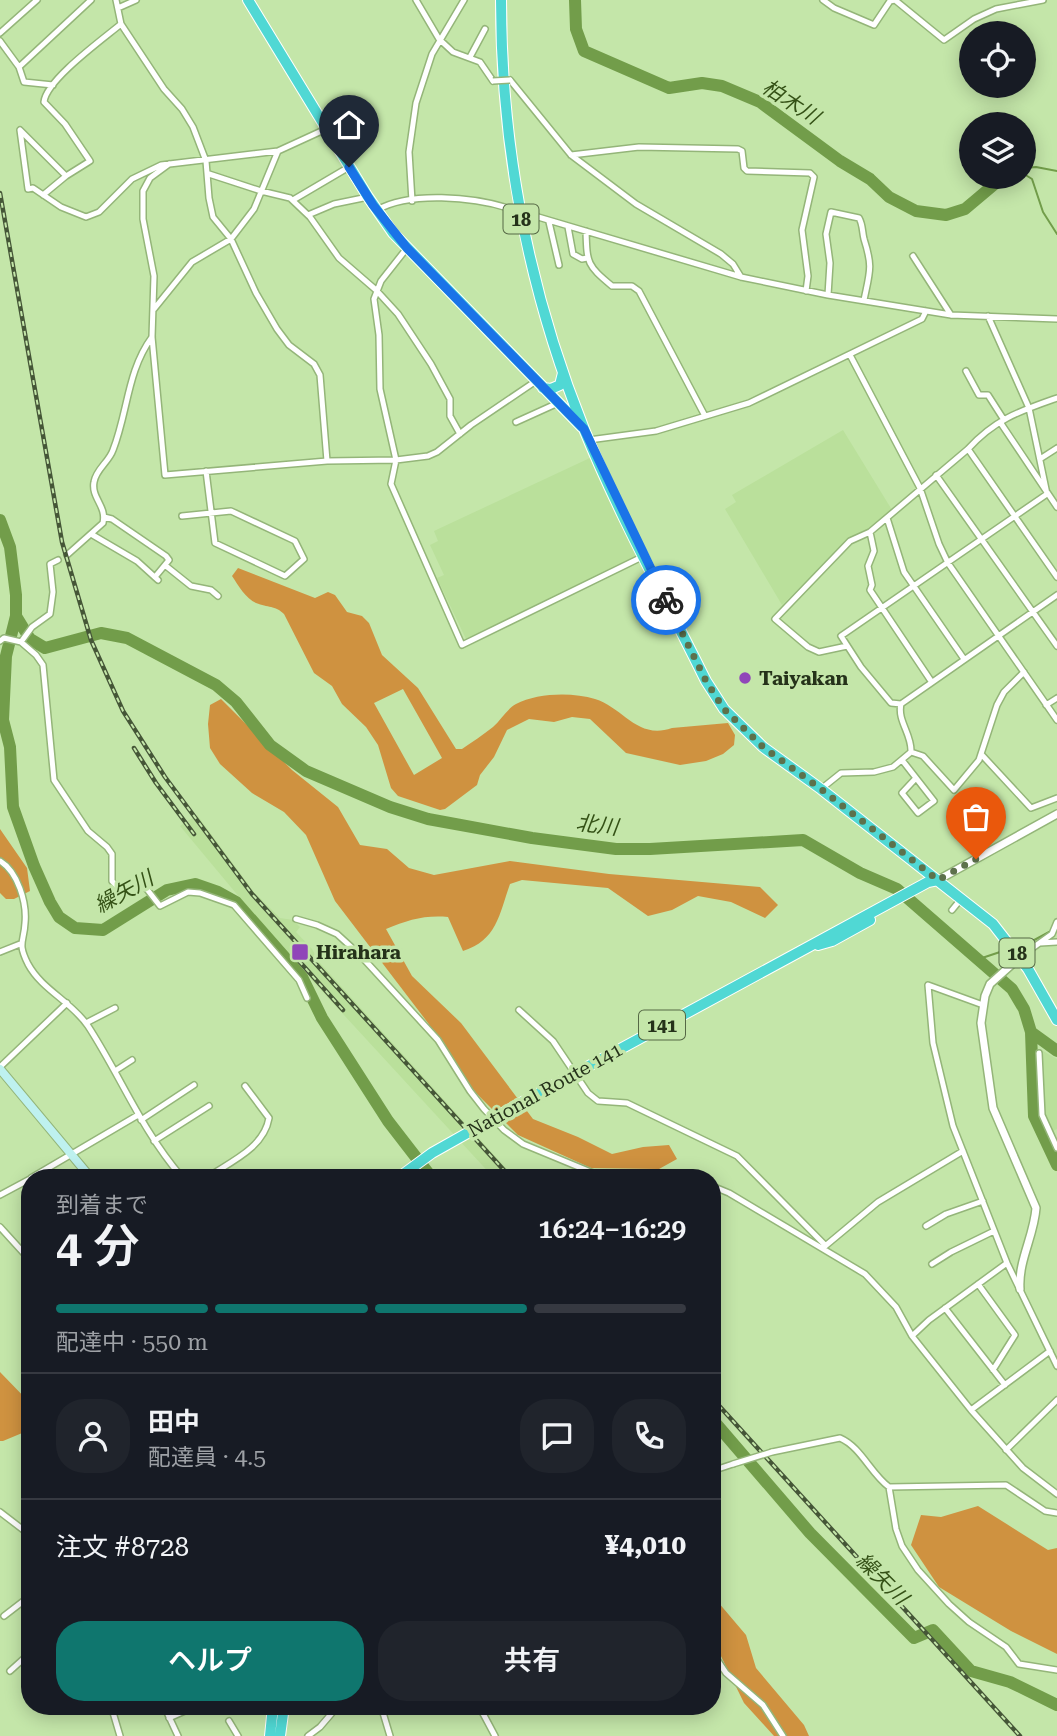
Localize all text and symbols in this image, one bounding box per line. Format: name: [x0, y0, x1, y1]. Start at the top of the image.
map controls: [959, 21, 1036, 189]
button: locate: [959, 21, 1036, 98]
water label: 柏木川: [758, 75, 826, 130]
pin: [319, 95, 379, 167]
icon: home: [330, 106, 368, 144]
button: layers: [959, 112, 1036, 189]
road number: 18: [504, 204, 538, 233]
courier: [631, 565, 701, 635]
icon: bike: [647, 581, 685, 619]
place label: Taiyakan: [759, 667, 849, 690]
marker: Taiyakan: [737, 670, 753, 686]
pin: [946, 787, 1006, 859]
icon: bag: [957, 798, 995, 836]
water label: 北川: [575, 811, 621, 840]
water label: 繰矢川: [91, 865, 159, 918]
road number: 18: [1000, 938, 1034, 968]
place label: Hirahara: [316, 941, 401, 964]
marker: Hirahara: [290, 942, 310, 962]
road number: 141: [639, 1010, 685, 1040]
street label: National Route 141: [464, 1038, 626, 1142]
text: 到着まで: [56, 1192, 148, 1219]
text: 16:24–16:29: [538, 1214, 686, 1244]
text: 4 分: [56, 1219, 139, 1273]
text: 配達中 · 550 m: [56, 1329, 208, 1356]
button: person: [56, 1399, 130, 1473]
button: chat: [520, 1399, 594, 1473]
button: phone: [612, 1399, 686, 1473]
text: 田中: [148, 1407, 200, 1437]
text: 配達員 · 4.5: [148, 1444, 266, 1471]
text: ¥4,010: [605, 1530, 686, 1560]
text: 注文 #8728: [56, 1532, 189, 1562]
water label: 繰矢川: [851, 1548, 914, 1611]
button: ヘルプ: [56, 1621, 364, 1701]
button: 共有: [378, 1621, 686, 1701]

